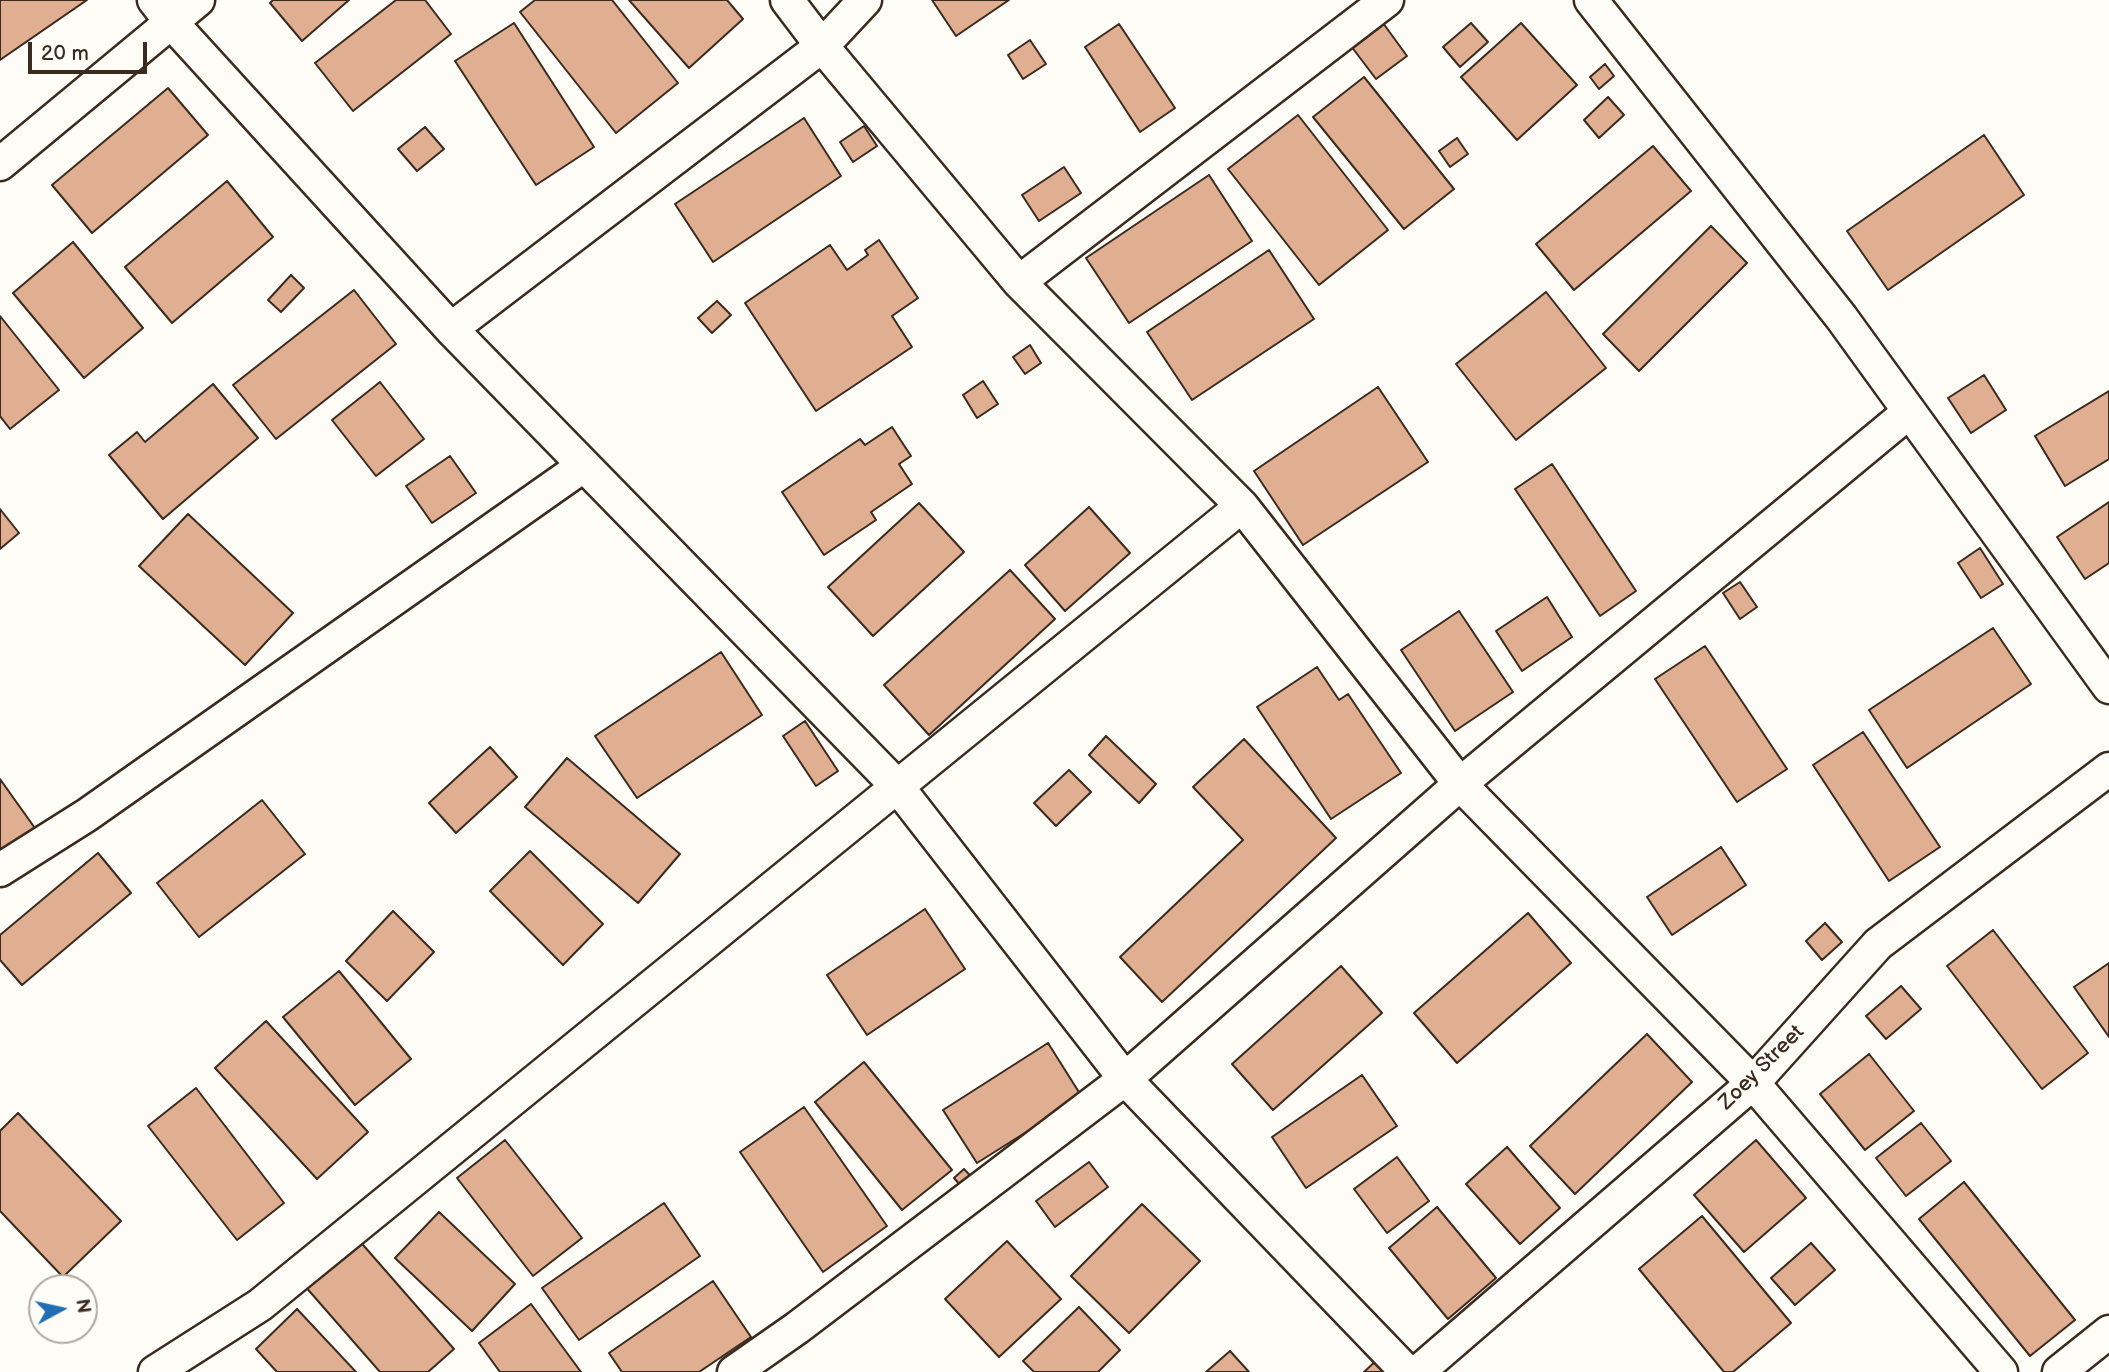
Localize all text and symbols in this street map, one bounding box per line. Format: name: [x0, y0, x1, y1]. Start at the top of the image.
scale bar: [32, 28, 150, 72]
text: 20 m: [41, 41, 89, 66]
street label: Zoey Street: [1714, 1020, 1810, 1116]
north arrow: [28, 1274, 98, 1344]
text: N: [70, 1298, 95, 1315]

